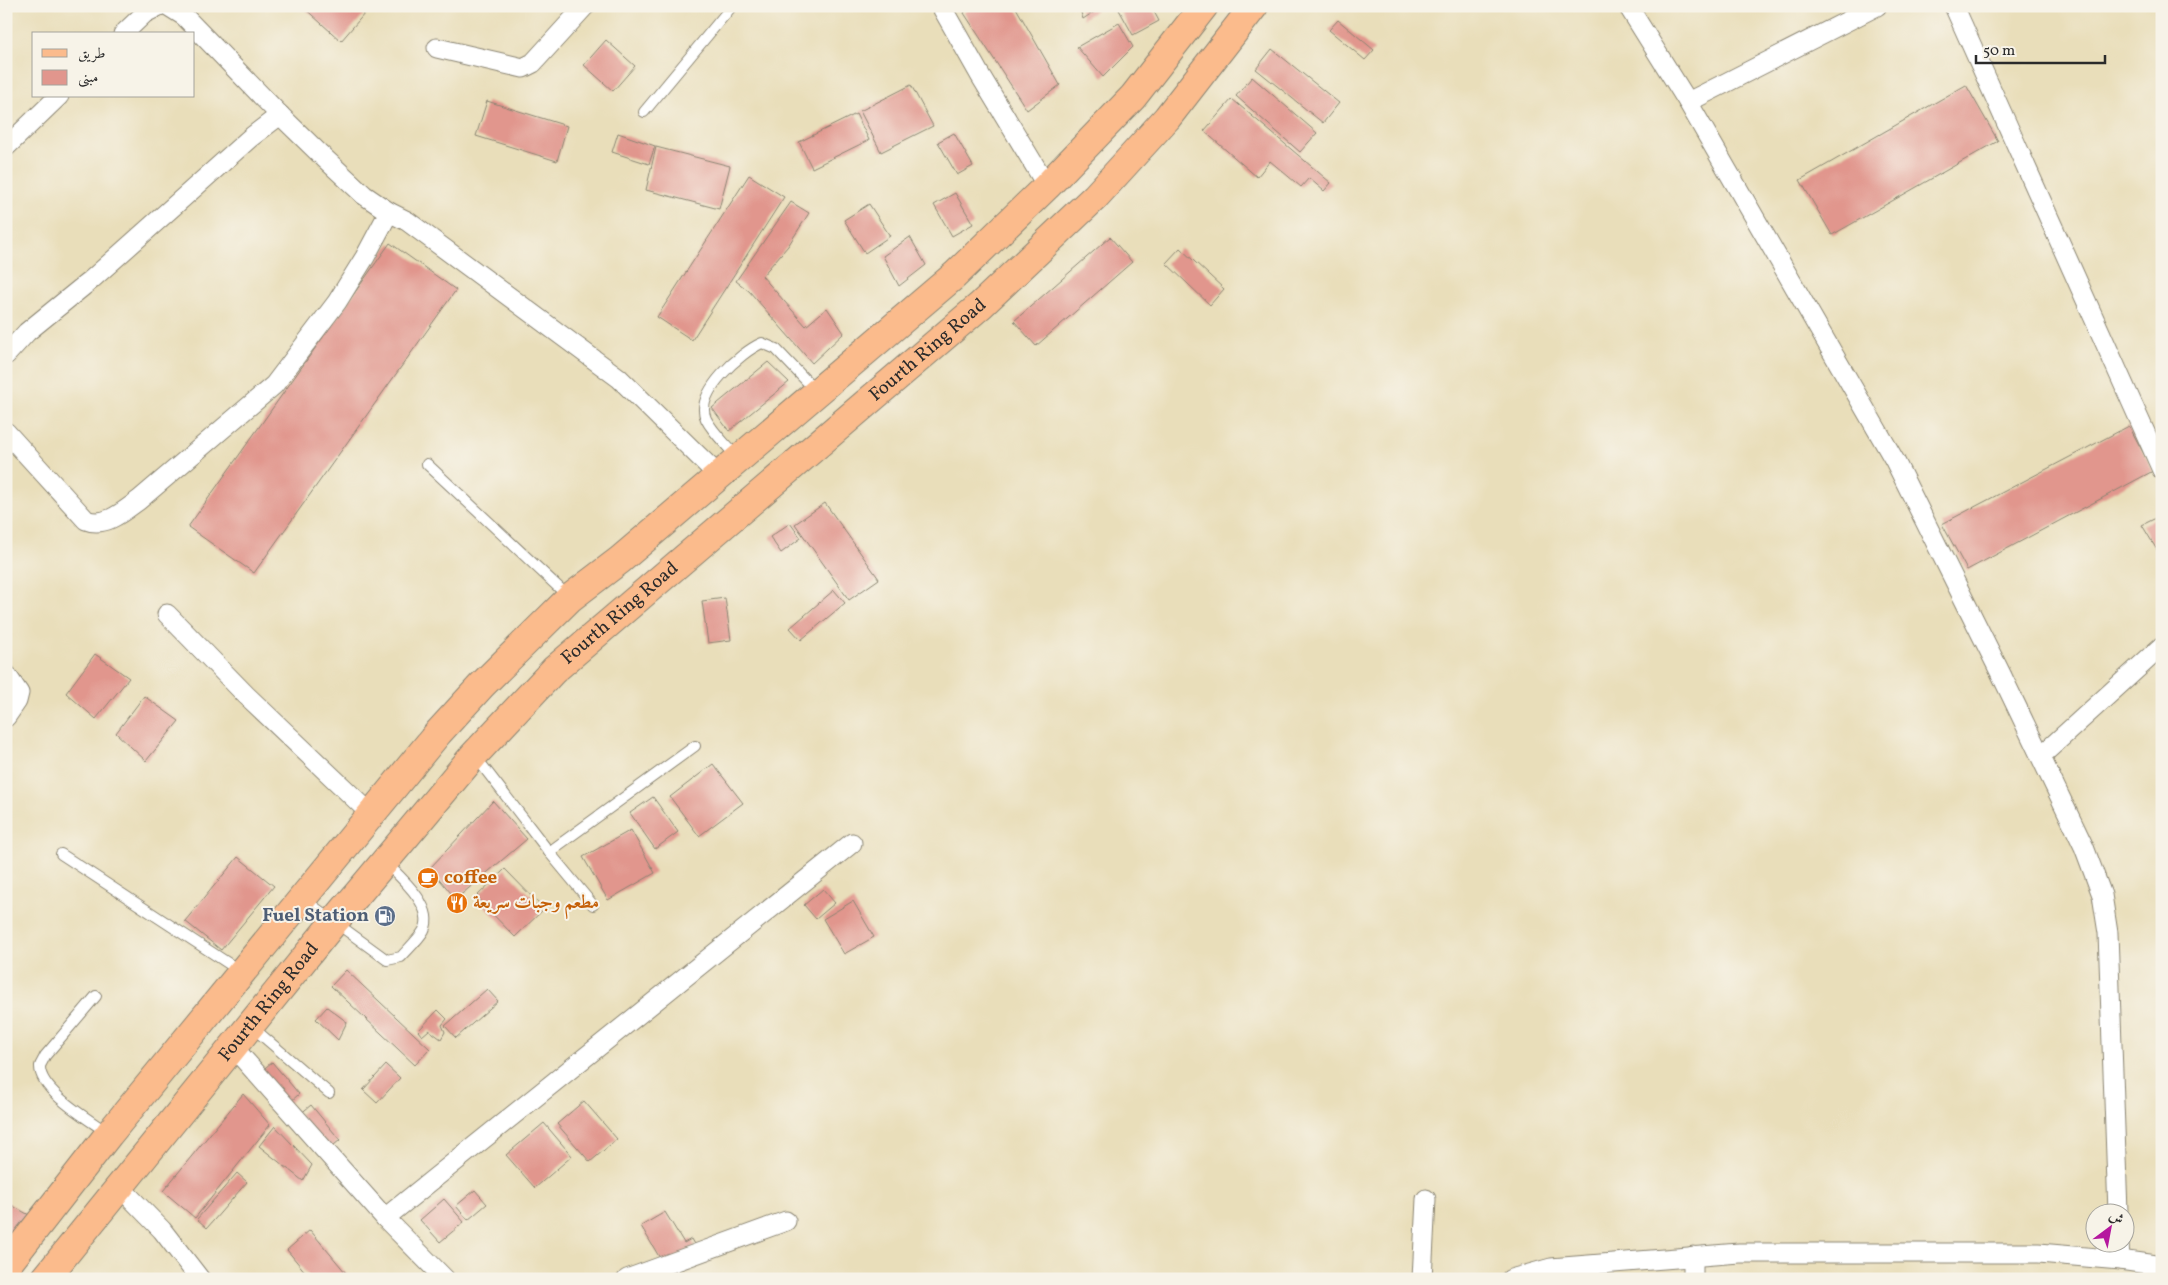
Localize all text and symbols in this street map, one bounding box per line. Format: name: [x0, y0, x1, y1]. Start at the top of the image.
legend: [32, 32, 195, 98]
scale bar: [1976, 32, 2104, 64]
text: 50 m: [1983, 41, 2015, 62]
text: طريق: [78, 44, 105, 65]
text: مبنى: [78, 68, 98, 89]
street label: Fourth Ring Road: [864, 293, 992, 408]
street label: Fourth Ring Road: [556, 556, 684, 671]
place label: coffee: [444, 865, 498, 891]
cafe icon: coffee: [416, 866, 440, 890]
place label: مطعم وجبات سريعة: [473, 890, 599, 919]
restaurant icon: مطعم وجبات سريعة: [445, 891, 469, 915]
place label: Fuel Station: [262, 903, 369, 929]
fuel station icon: Fuel Station: [373, 904, 397, 928]
street label: Fourth Ring Road: [213, 937, 325, 1068]
north arrow: [2086, 1202, 2136, 1252]
text: ش: [2105, 1207, 2127, 1230]

